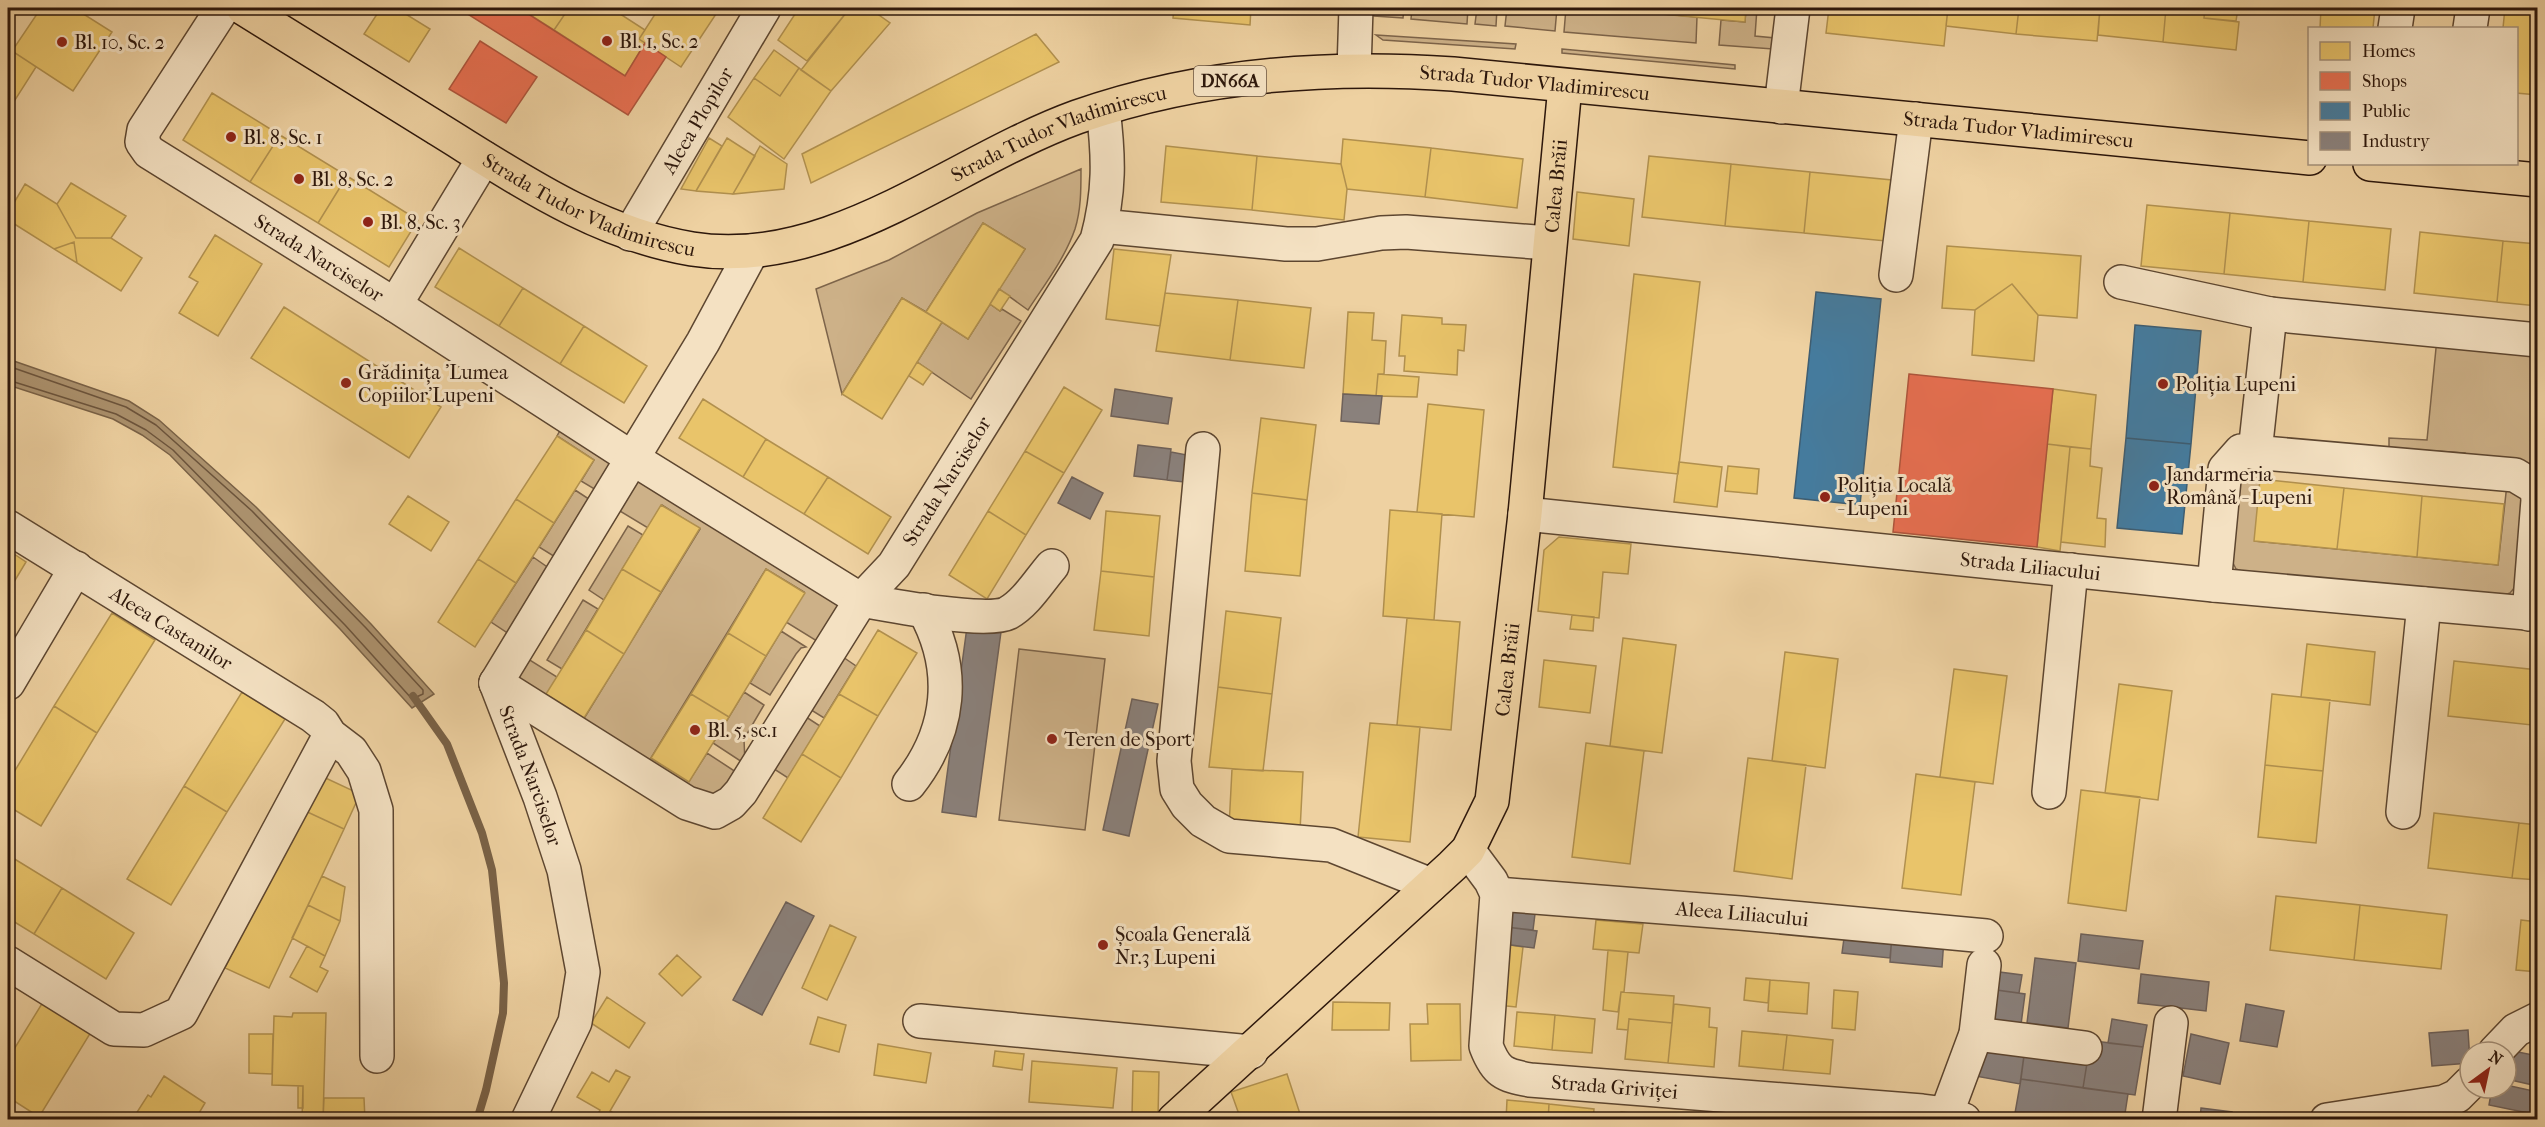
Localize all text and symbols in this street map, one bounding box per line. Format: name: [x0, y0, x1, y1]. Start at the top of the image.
legend: [2308, 27, 2518, 165]
place label: Bl. 1, Sc. 2: [619, 30, 699, 53]
place label: Bl. 10, Sc. 2: [74, 31, 165, 54]
marker: Bl. 1, Sc. 2: [600, 34, 614, 48]
marker: Bl. 10, Sc. 2: [55, 35, 69, 49]
text: Homes: [2362, 41, 2416, 62]
street label: Strada Tudor Vladimirescu: [1419, 61, 1651, 105]
street label: Aleea Plopilor: [657, 63, 738, 179]
road number: DN66A: [1194, 66, 1266, 96]
text: Shops: [2362, 71, 2407, 92]
street label: Strada Tudor Vladimirescu: [947, 81, 1169, 187]
text: Public: [2362, 101, 2410, 122]
street label: Strada Tudor Vladimirescu: [1902, 107, 2135, 153]
place label: Bl. 8, Sc. 1: [243, 126, 323, 149]
marker: Bl. 8, Sc. 1: [224, 130, 238, 144]
text: Industry: [2362, 131, 2431, 152]
street label: Calea Brăii: [1540, 138, 1572, 234]
street label: Strada Tudor Vladimirescu: [478, 149, 698, 261]
place label: Bl. 8, Sc. 2: [311, 168, 394, 191]
marker: Bl. 8, Sc. 2: [292, 172, 306, 186]
street label: Strada Narciselor: [250, 209, 388, 307]
place label: Bl. 8, Sc. 3: [380, 211, 461, 234]
marker: Bl. 8, Sc. 3: [361, 215, 375, 229]
place label: Grădinița 'Lumea Copiilor'Lupeni: [358, 361, 509, 407]
place label: Poliția Lupeni: [2175, 373, 2296, 397]
marker: Grădinița 'Lumea Copiilor'Lupeni: [339, 376, 353, 390]
marker: Poliția Lupeni: [2156, 377, 2170, 391]
street label: Strada Narciselor: [898, 412, 996, 550]
place label: Jandarmeria Română - Lupeni: [2164, 463, 2312, 509]
place label: Poliția Locală - Lupeni: [1837, 474, 1953, 520]
marker: Jandarmeria Română - Lupeni: [2147, 479, 2161, 493]
marker: Poliția Locală - Lupeni: [1818, 490, 1832, 504]
street label: Strada Liliacului: [1959, 548, 2102, 585]
street label: Aleea Castanilor: [105, 581, 237, 675]
street label: Calea Brăii: [1491, 621, 1524, 718]
street label: Strada Narciselor: [494, 702, 566, 849]
place label: Bl. 5, sc.1: [707, 719, 778, 742]
marker: Bl. 5, sc.1: [688, 723, 702, 737]
place label: Teren de Sport: [1064, 728, 1192, 751]
marker: Teren de Sport: [1045, 732, 1059, 746]
street label: Aleea Liliacului: [1674, 897, 1810, 931]
place label: Școala Generală Nr.3 Lupeni: [1115, 923, 1251, 969]
marker: Școala Generală Nr.3 Lupeni: [1096, 938, 1110, 952]
north arrow: [2458, 1040, 2518, 1100]
text: N: [2486, 1047, 2507, 1070]
street label: Strada Griviţei: [1550, 1071, 1679, 1104]

